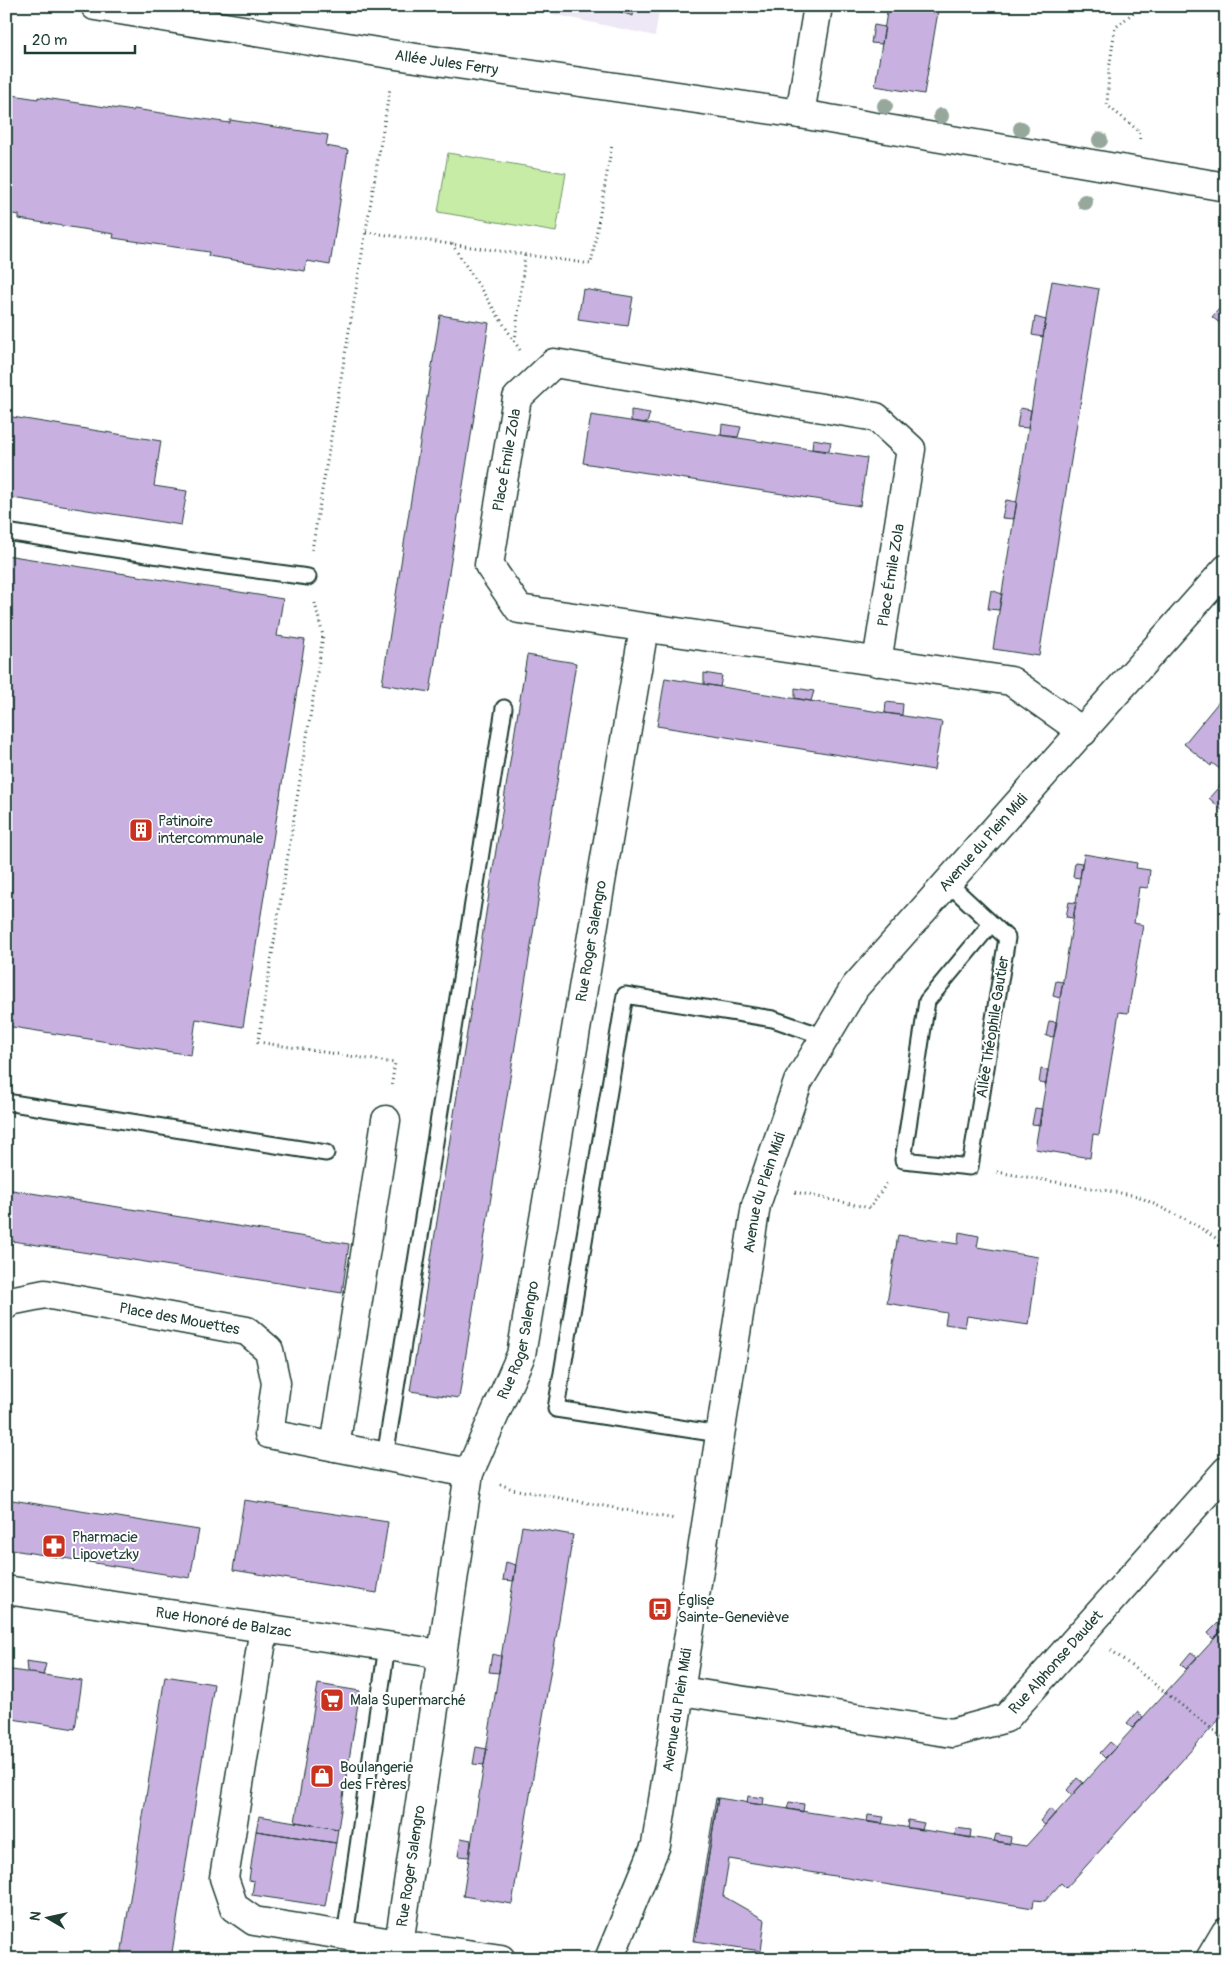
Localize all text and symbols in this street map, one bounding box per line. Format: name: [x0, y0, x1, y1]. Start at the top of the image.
scale bar: [25, 22, 135, 54]
text: 20 m: [32, 31, 67, 50]
street label: Allée Jules Ferry: [393, 45, 500, 79]
street label: Place Émile Zola: [489, 407, 525, 513]
street label: Place Émile Zola: [873, 522, 908, 628]
street label: Avenue du Plein Midi: [935, 789, 1032, 895]
place label: Patinoire intercommunale: [158, 812, 264, 848]
building icon: Patinoire intercommunale: [128, 817, 154, 843]
street label: Rue Roger Salengro: [571, 879, 611, 1003]
street label: Allée Théophile Gautier: [972, 954, 1014, 1100]
street label: Avenue du Plein Midi: [739, 1129, 790, 1254]
street label: Rue Roger Salengro: [493, 1279, 543, 1402]
street label: Place des Mouettes: [118, 1298, 241, 1339]
place label: Pharmacie Lipovetzky: [72, 1528, 140, 1564]
pharmacy icon: Pharmacie Lipovetzky: [41, 1533, 67, 1559]
place label: Église Sainte-Geneviève: [678, 1591, 790, 1627]
bus stop icon: Église Sainte-Geneviève: [647, 1596, 673, 1622]
street label: Rue Honoré de Balzac: [154, 1603, 293, 1641]
street label: Rue Alphonse Daudet: [1005, 1606, 1107, 1718]
street label: Avenue du Plein Midi: [658, 1647, 696, 1773]
supermarket icon: Mala Supermarché: [319, 1687, 345, 1713]
place label: Mala Supermarché: [350, 1691, 466, 1710]
place label: Boulangerie des Frères: [340, 1758, 414, 1794]
shop icon: Boulangerie des Frères: [309, 1763, 335, 1789]
street label: Rue Roger Salengro: [392, 1804, 429, 1928]
north arrow: [22, 1892, 72, 1942]
text: N: [27, 1910, 45, 1922]

